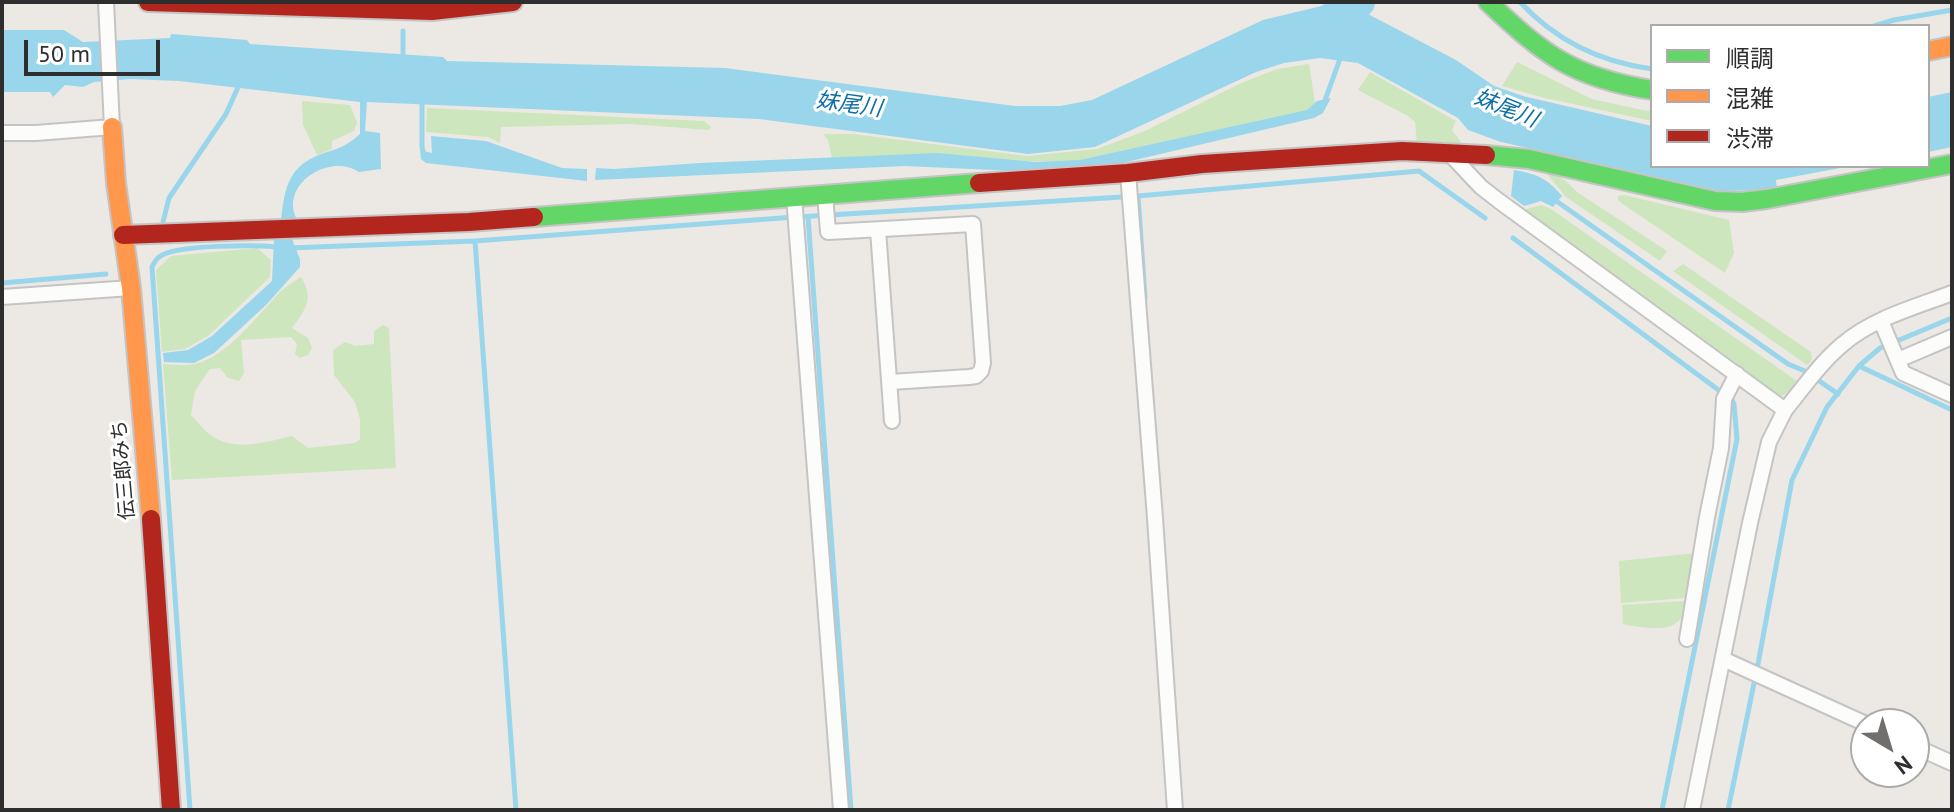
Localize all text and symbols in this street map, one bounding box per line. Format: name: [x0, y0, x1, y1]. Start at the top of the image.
scale bar: [28, 24, 164, 74]
legend: [1650, 24, 1930, 168]
text: 50 m: [38, 38, 90, 69]
text: 順調: [1726, 43, 1774, 74]
text: 混雑: [1726, 83, 1774, 114]
water label: 妹尾川: [1470, 84, 1542, 134]
water label: 妹尾川: [814, 87, 884, 123]
text: 渋滞: [1726, 123, 1774, 154]
street label: 伝三郎みち: [108, 419, 140, 521]
north arrow: [1850, 708, 1930, 788]
text: N: [1889, 750, 1918, 781]

